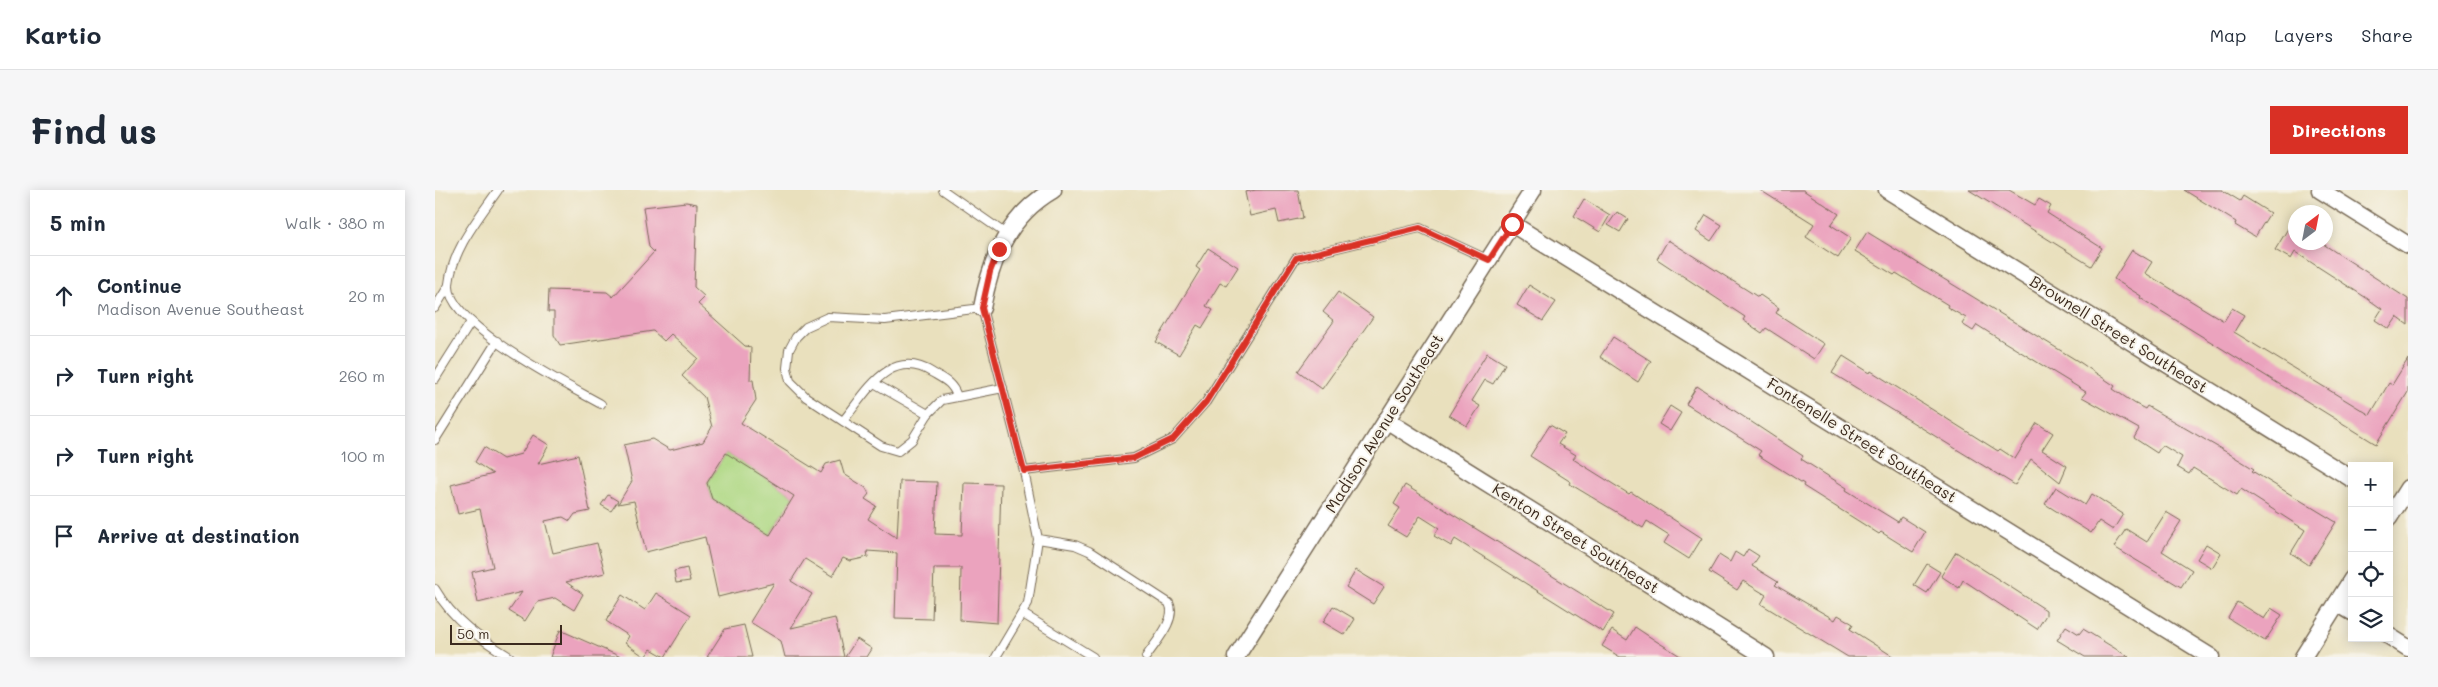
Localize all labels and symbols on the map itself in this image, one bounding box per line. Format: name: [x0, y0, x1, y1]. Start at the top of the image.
north arrow: [2288, 205, 2333, 250]
route start: [1501, 213, 1524, 236]
route end: [988, 238, 1011, 261]
street label: Brownell Street Southeast: [2026, 270, 2212, 397]
street label: Madison Avenue Southeast: [1320, 329, 1447, 516]
street label: Fontenelle Street Southeast: [1763, 372, 1961, 507]
street label: Kenton Street Southeast: [1489, 478, 1664, 598]
scale bar: [450, 622, 563, 645]

